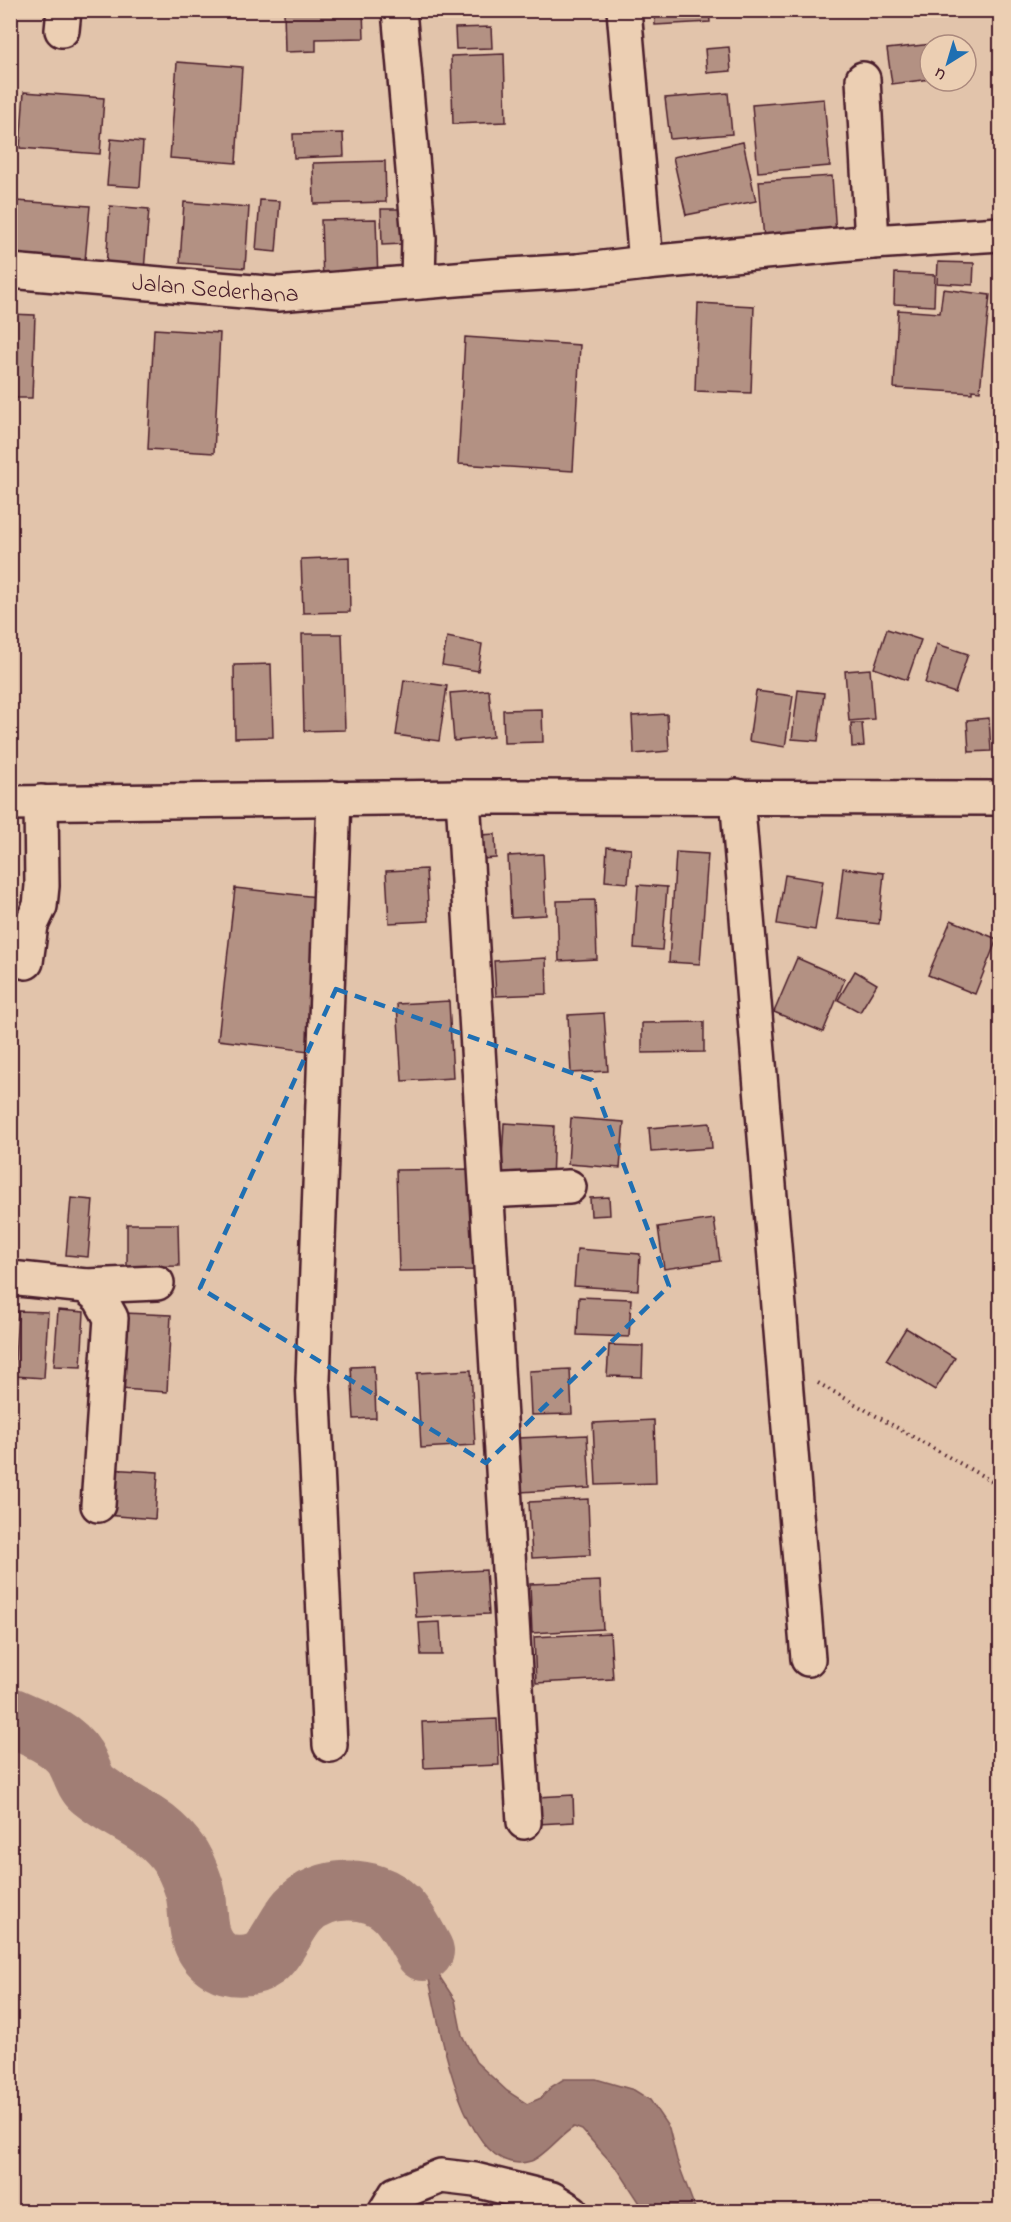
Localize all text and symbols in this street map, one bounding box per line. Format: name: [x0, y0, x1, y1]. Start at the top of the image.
north arrow: [918, 33, 978, 93]
text: U: [929, 61, 951, 86]
street label: Jalan Sederhana: [131, 267, 300, 314]

